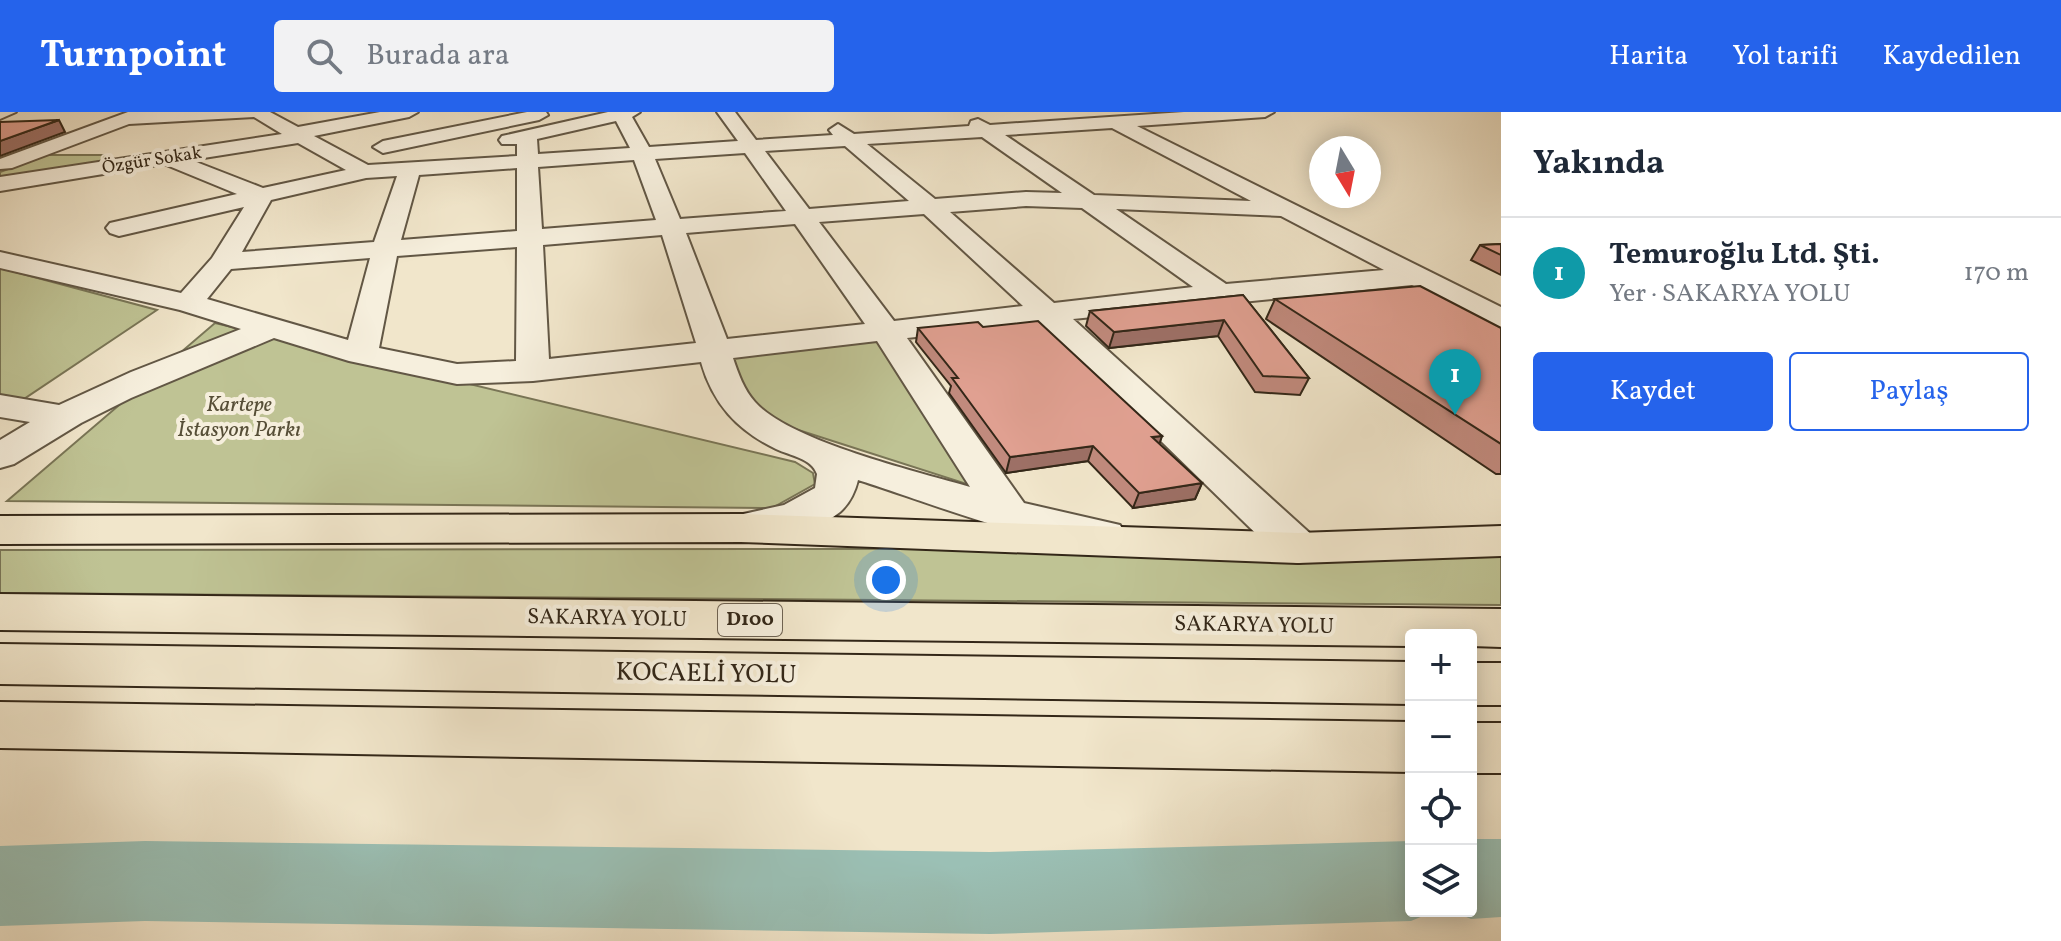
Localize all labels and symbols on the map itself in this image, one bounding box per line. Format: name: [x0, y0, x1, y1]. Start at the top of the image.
north arrow: [1309, 136, 1381, 208]
street label: Özgür Sokak: [100, 141, 204, 181]
pin: 1: [1429, 349, 1481, 415]
park label: Kartepe İstasyon Parkı: [177, 390, 301, 446]
your location: [866, 560, 906, 600]
street label: SAKARYA YOLU: [527, 602, 687, 636]
road number: D100: [718, 604, 782, 636]
street label: SAKARYA YOLU: [1174, 609, 1334, 643]
street label: KOCAELİ YOLU: [615, 654, 797, 694]

